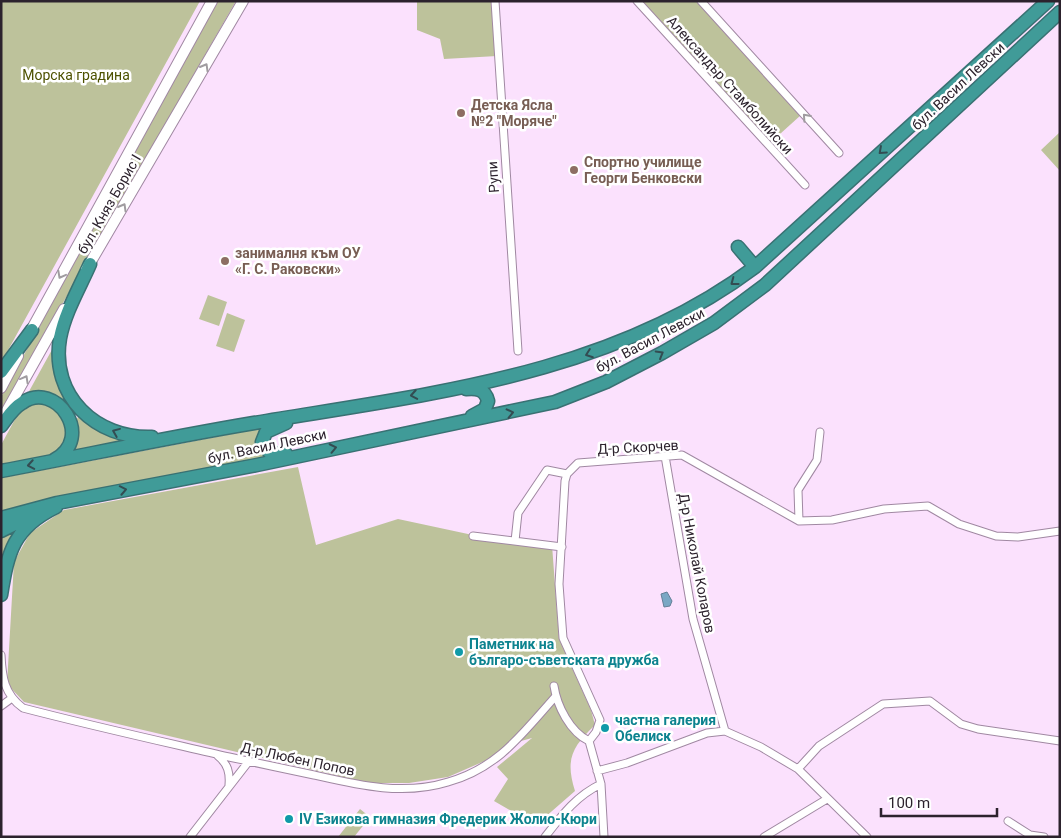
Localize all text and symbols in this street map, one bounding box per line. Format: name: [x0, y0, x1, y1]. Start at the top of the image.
street label: Александър Стамболийски: [664, 13, 796, 157]
street label: бул. Васил Левски: [908, 39, 1008, 133]
one-way arrow: [198, 63, 208, 72]
park label: Морска градина: [22, 67, 130, 83]
place label: Детска Ясла №2 "Моряче": [471, 97, 557, 129]
marker: Детска Ясла №2 "Моряче": [455, 107, 467, 119]
one-way arrow: [803, 113, 812, 122]
one-way arrow: [878, 145, 887, 154]
street label: бул. Княз Борис I: [74, 152, 144, 256]
place label: Спортно училище Георги Бенковски: [584, 154, 702, 186]
street label: Рупи: [484, 161, 502, 193]
marker: Спортно училище Георги Бенковски: [568, 164, 580, 176]
one-way arrow: [116, 204, 126, 213]
place label: занималня към ОУ «Г. С. Раковски»: [235, 245, 361, 277]
marker: занималня към ОУ «Г. С. Раковски»: [219, 255, 231, 267]
one-way arrow: [57, 270, 67, 279]
one-way arrow: [731, 277, 740, 285]
street label: бул. Васил Левски: [593, 305, 707, 375]
one-way arrow: [585, 348, 594, 358]
one-way arrow: [655, 350, 664, 360]
one-way arrow: [19, 375, 29, 384]
one-way arrow: [410, 390, 418, 400]
one-way arrow: [505, 408, 514, 419]
street label: бул. Васил Левски: [206, 426, 328, 466]
one-way arrow: [113, 428, 121, 438]
street label: Д-р Скорчев: [597, 437, 679, 457]
one-way arrow: [329, 443, 338, 454]
one-way arrow: [27, 460, 35, 470]
one-way arrow: [118, 486, 127, 496]
street label: Д-р Николай Коларов: [676, 491, 718, 635]
place label: Паметник на българо-съветската дружба: [469, 636, 660, 668]
marker: Паметник на българо-съветската дружба: [453, 646, 465, 658]
place label: частна галерия Обелиск: [615, 712, 716, 744]
marker: частна галерия Обелиск: [599, 722, 611, 734]
street label: Д-р Любен Попов: [240, 739, 356, 779]
scale bar: [881, 786, 997, 818]
text: 100 m: [888, 794, 930, 812]
place label: IV Езикова гимназия Фредерик Жолио-Кюри: [299, 811, 597, 827]
marker: IV Езикова гимназия Фредерик Жолио-Кюри: [283, 813, 295, 825]

